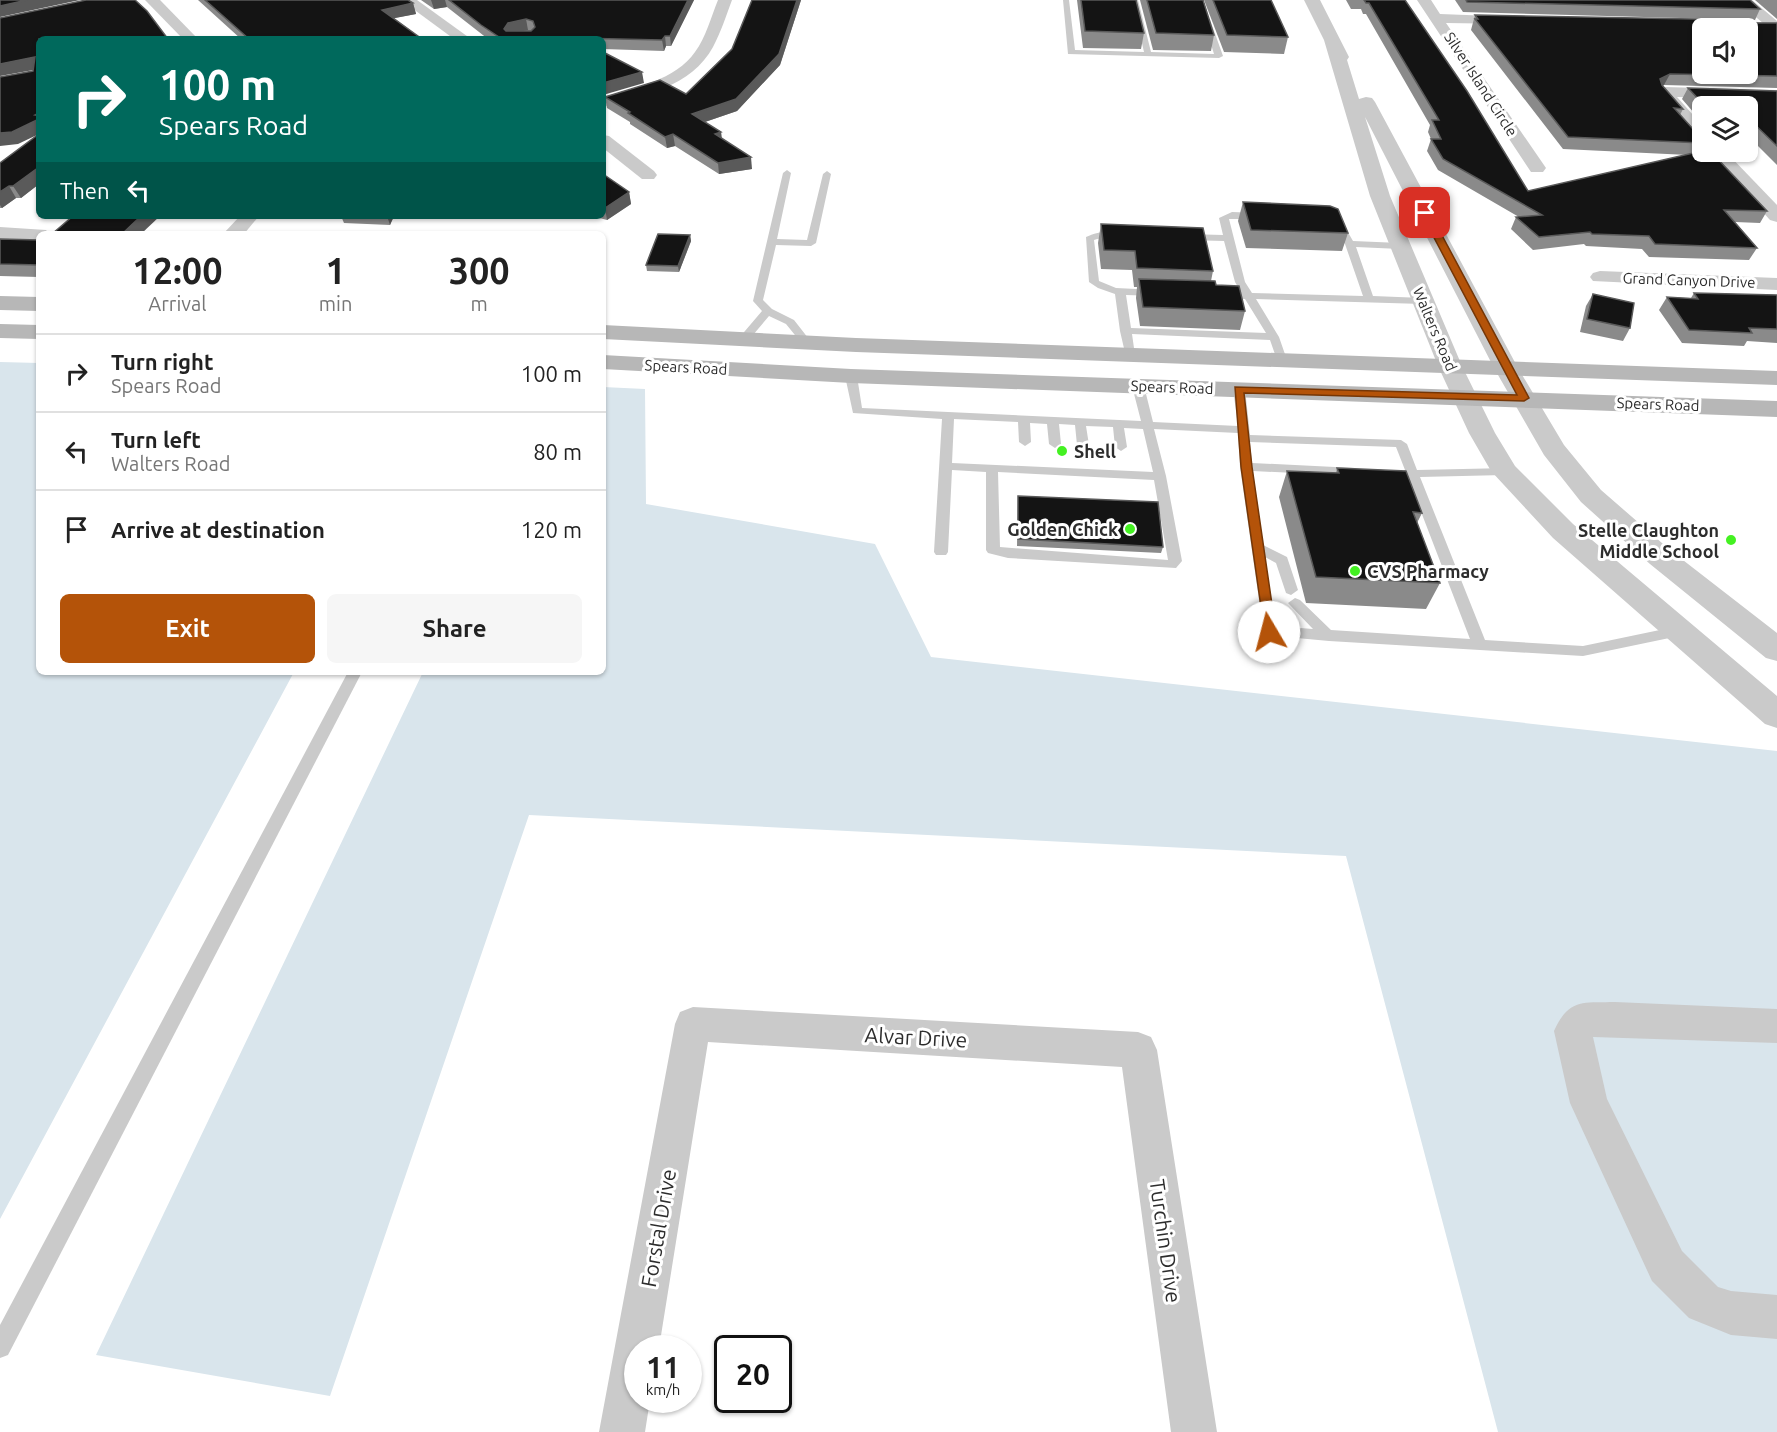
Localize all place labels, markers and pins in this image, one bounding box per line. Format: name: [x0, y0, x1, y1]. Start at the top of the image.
pin: [1399, 187, 1450, 238]
place label: Shell: [1074, 441, 1117, 461]
marker: Shell: [1055, 444, 1069, 458]
place label: Golden Chick: [1007, 519, 1118, 539]
place label: Stelle Claughton Middle School: [1578, 520, 1720, 561]
marker: Golden Chick: [1123, 522, 1137, 536]
marker: Stelle Claughton Middle School: [1724, 533, 1738, 547]
place label: CVS Pharmacy: [1367, 561, 1489, 581]
marker: CVS Pharmacy: [1348, 564, 1362, 578]

